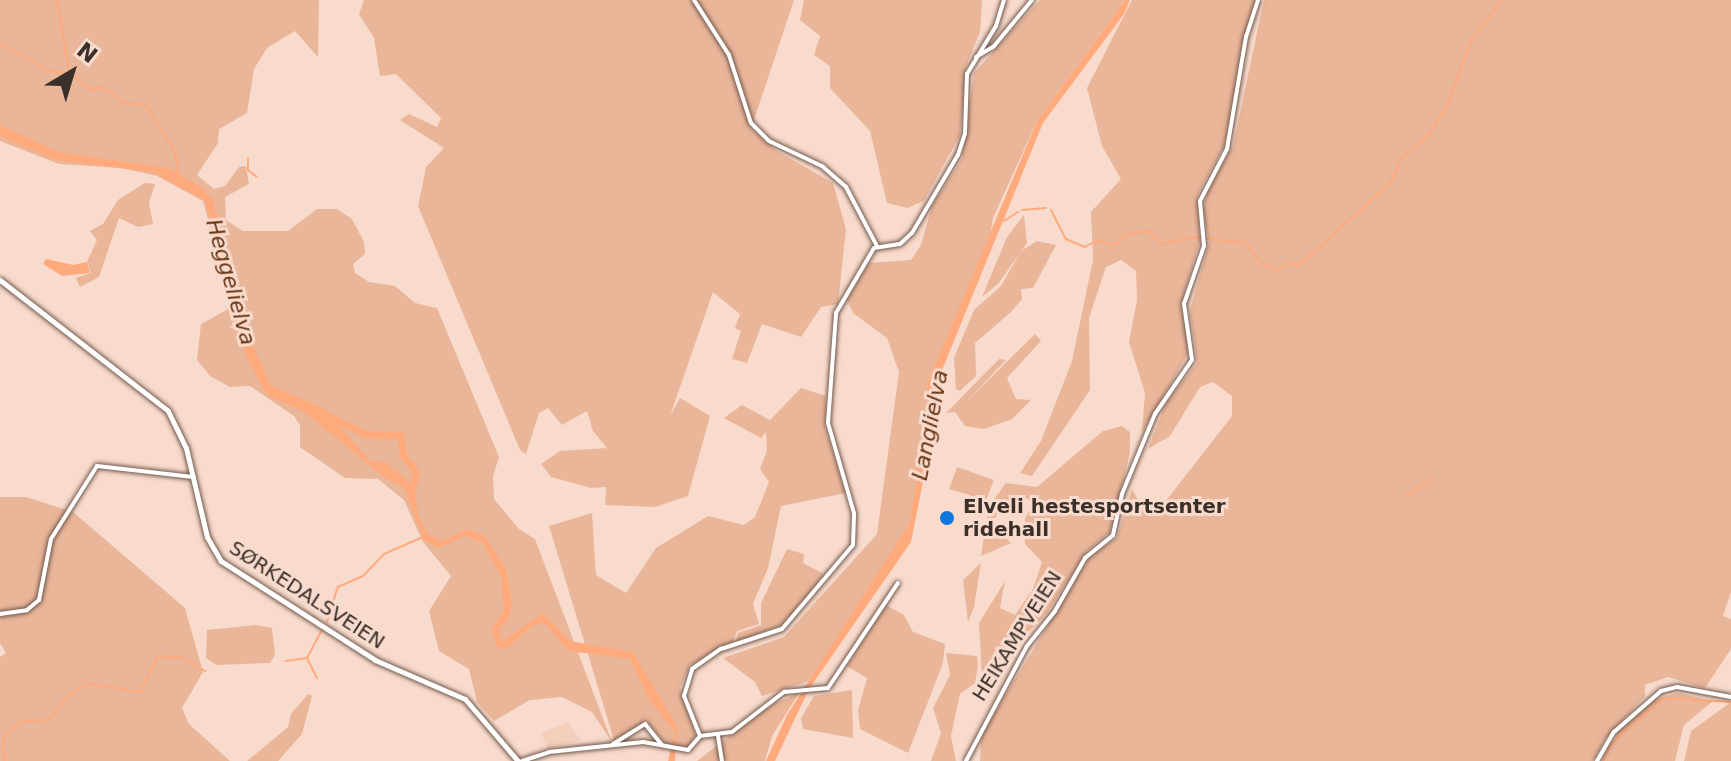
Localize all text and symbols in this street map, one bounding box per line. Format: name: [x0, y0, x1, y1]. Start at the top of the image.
north arrow: [32, 32, 112, 112]
text: N: [72, 37, 102, 68]
water label: Heggelielva: [200, 216, 262, 348]
water label: Langlielva: [906, 368, 954, 482]
place label: Elveli hestesportsenter ridehall: [963, 494, 1226, 541]
marker: Elveli hestesportsenter ridehall: [938, 509, 956, 527]
street label: SØRKEDALSVEIEN: [225, 536, 389, 654]
street label: HEIKAMPVEIEN: [967, 566, 1067, 706]

